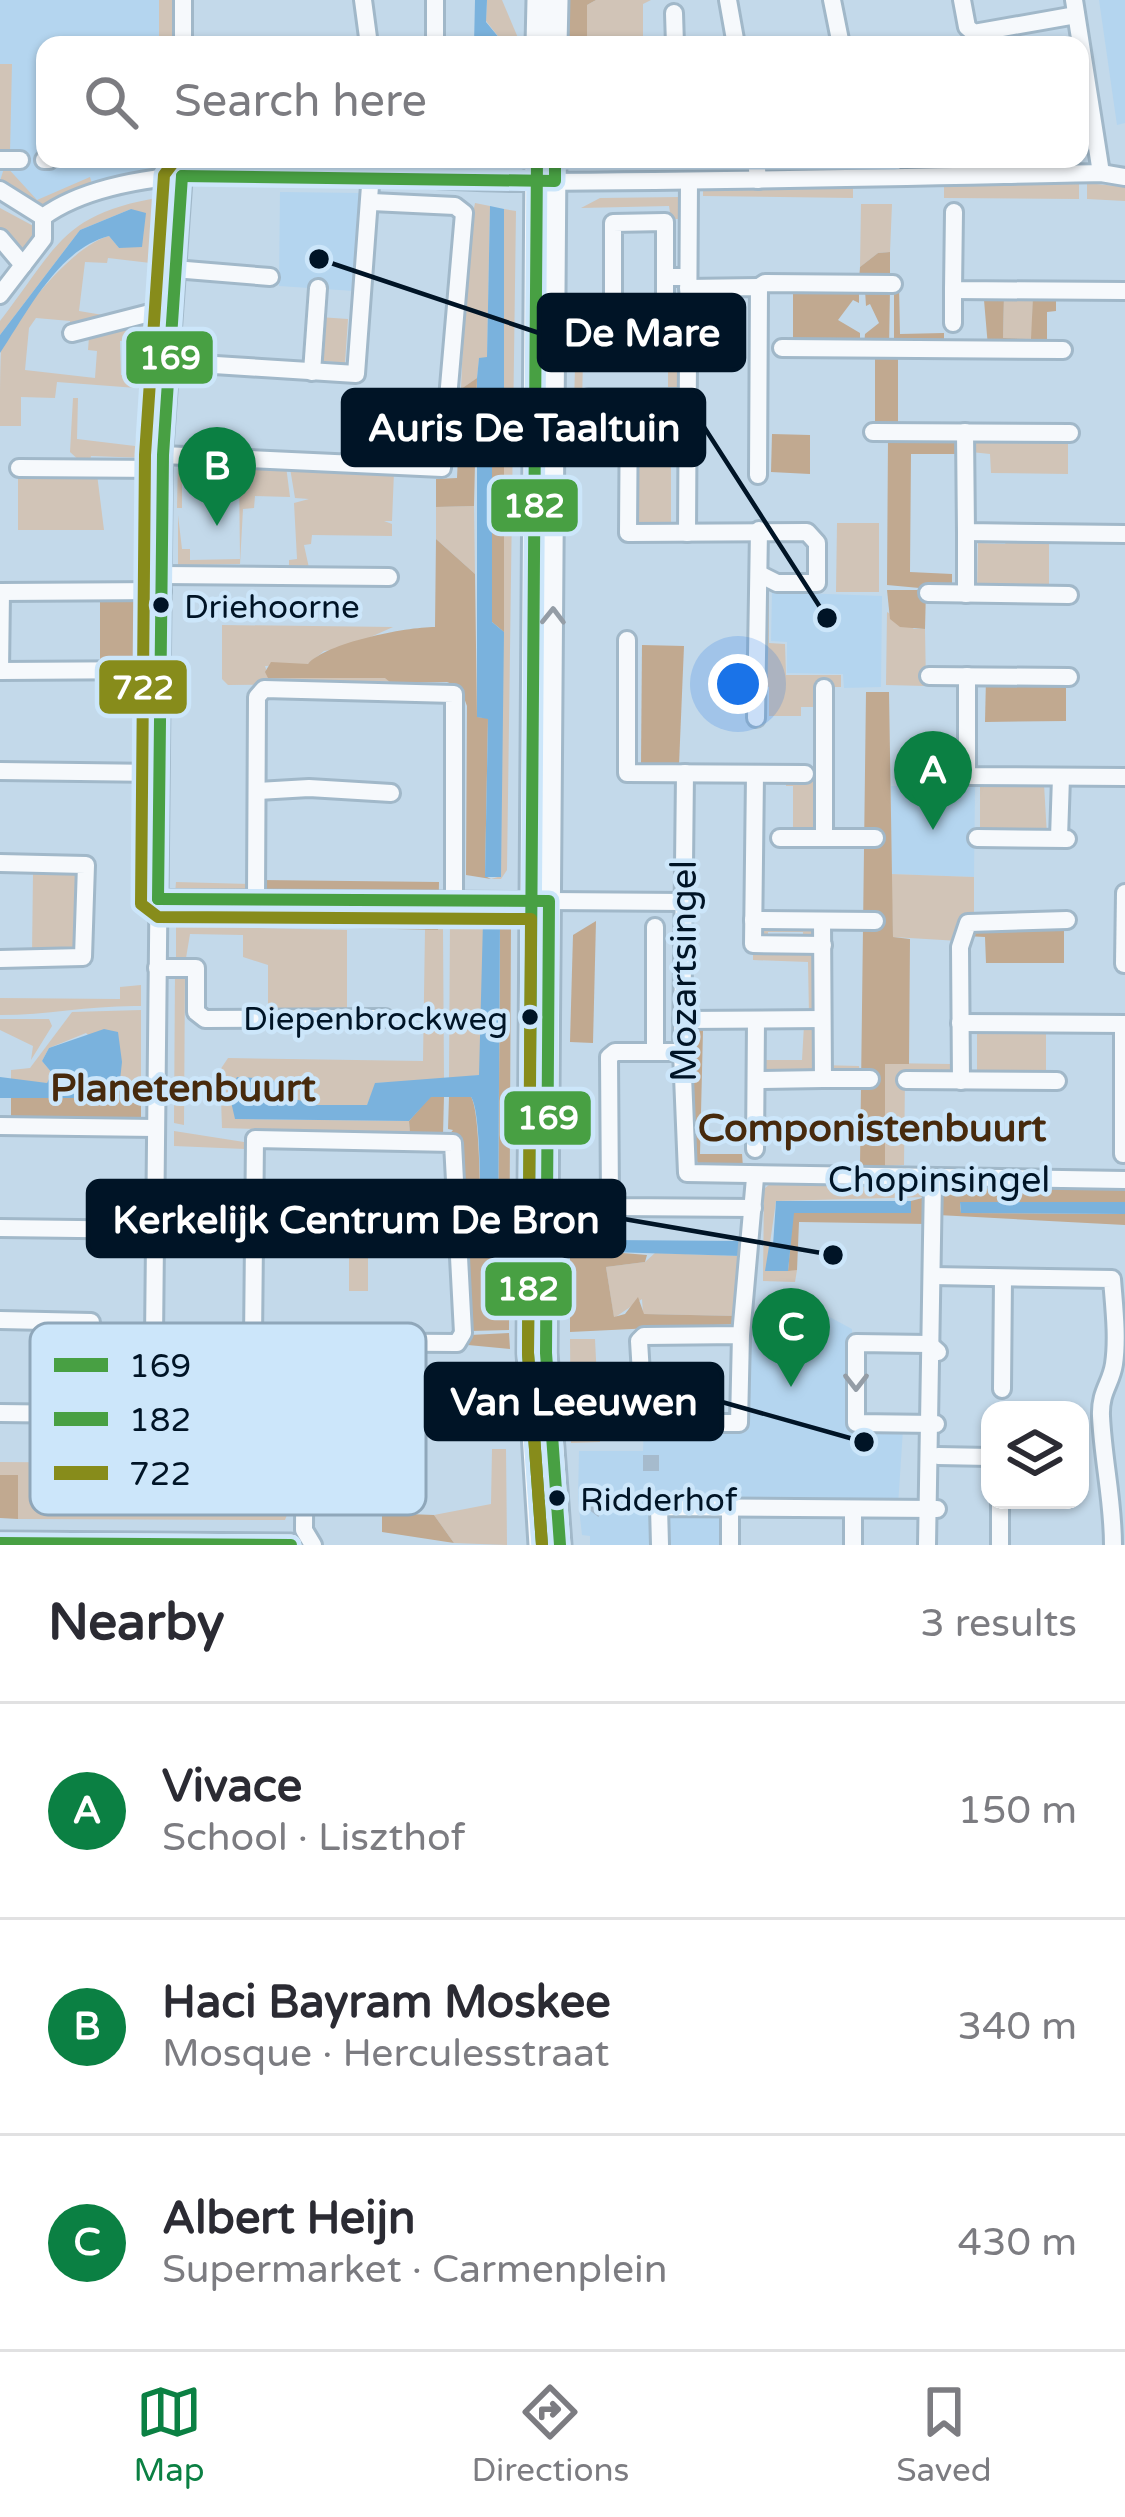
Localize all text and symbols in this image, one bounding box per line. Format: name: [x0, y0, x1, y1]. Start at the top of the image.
search box: [36, 36, 1089, 168]
icon: search: [78, 69, 144, 135]
text: Search here: [174, 75, 427, 129]
callout: De Mare: [539, 295, 744, 370]
text: De Mare: [564, 310, 720, 357]
line badge: 169: [124, 329, 215, 386]
text: 169: [139, 339, 201, 378]
callout: Auris De Taaltuin: [343, 390, 704, 465]
text: Auris De Taaltuin: [368, 405, 680, 452]
pin: B: [178, 427, 256, 526]
line badge: 182: [489, 477, 580, 534]
text: 182: [503, 487, 565, 526]
place label: Driehoorne: [184, 588, 360, 627]
marker: Driehoorne: [150, 594, 172, 616]
one-way arrow: [540, 606, 566, 625]
your location: [708, 654, 768, 714]
line badge: 722: [97, 658, 189, 716]
text: 722: [112, 669, 174, 708]
pin: A: [894, 731, 972, 830]
street label: Mozartsingel: [663, 860, 706, 1082]
place label: Diepenbrockweg: [243, 1000, 508, 1039]
marker: Diepenbrockweg: [519, 1006, 541, 1028]
district label: Planetenbuurt: [50, 1065, 316, 1112]
line badge: 169: [502, 1089, 593, 1147]
text: 169: [517, 1099, 579, 1138]
district label: Componistenbuurt: [698, 1105, 1046, 1152]
street label: Chopinsingel: [828, 1159, 1050, 1202]
callout: Kerkelijk Centrum De Bron: [88, 1181, 624, 1256]
text: Kerkelijk Centrum De Bron: [112, 1197, 600, 1244]
line badge: 182: [483, 1260, 574, 1318]
text: 182: [497, 1270, 559, 1309]
pin: C: [752, 1288, 830, 1387]
legend: [30, 1323, 426, 1515]
text: 169: [129, 1347, 191, 1386]
callout: Van Leeuwen: [426, 1364, 722, 1439]
one-way arrow: [843, 1374, 869, 1392]
text: Van Leeuwen: [450, 1379, 698, 1426]
text: 182: [129, 1401, 191, 1440]
map controls: [981, 1401, 1089, 1509]
button: layers: [981, 1401, 1089, 1509]
text: 722: [129, 1455, 191, 1494]
place label: Ridderhof: [580, 1481, 738, 1520]
marker: Ridderhof: [546, 1487, 568, 1509]
text: Nearby: [48, 1592, 225, 1654]
text: 3 results: [920, 1600, 1077, 1647]
text: Vivace: [162, 1760, 302, 1814]
text: A: [72, 1787, 102, 1834]
text: 150 m: [958, 1787, 1077, 1834]
text: School · Liszthof: [162, 1814, 466, 1861]
text: Haci Bayram Moskee: [162, 1976, 611, 2030]
text: B: [73, 2003, 101, 2050]
text: 340 m: [958, 2003, 1077, 2050]
text: Mosque · Herculesstraat: [162, 2030, 609, 2077]
text: Albert Heijn: [162, 2192, 415, 2246]
text: C: [73, 2219, 101, 2266]
text: 430 m: [958, 2219, 1077, 2266]
text: Supermarket · Carmenplein: [162, 2246, 667, 2293]
tab: Map: [133, 2379, 205, 2490]
tab: Directions: [471, 2379, 629, 2490]
tab: Saved: [896, 2379, 992, 2490]

